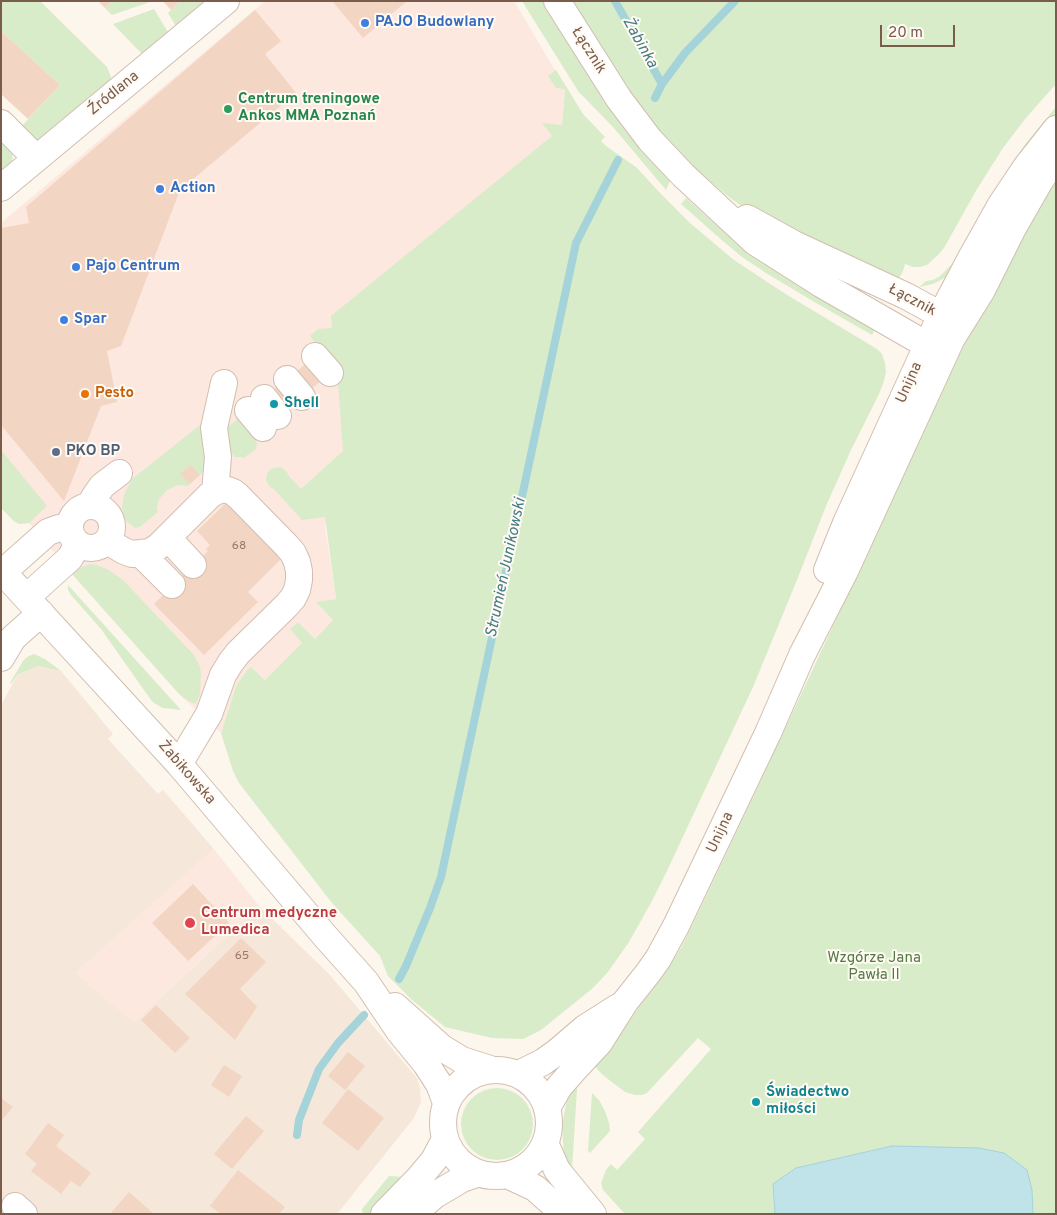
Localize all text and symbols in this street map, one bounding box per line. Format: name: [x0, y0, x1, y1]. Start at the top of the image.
place label: PAJO Budowlany: [375, 14, 494, 32]
water label: Żabinka: [617, 14, 661, 72]
scale bar: [882, 15, 957, 47]
marker: PAJO Budowlany: [359, 17, 371, 29]
street label: Łącznik: [567, 24, 609, 78]
text: 20 m: [888, 24, 923, 43]
street label: Źródlana: [85, 68, 143, 120]
place label: Centrum treningowe Ankos MMA Poznań: [238, 91, 380, 126]
marker: Centrum treningowe Ankos MMA Poznań: [222, 103, 234, 115]
place label: Action: [170, 180, 216, 198]
marker: Action: [154, 183, 166, 195]
place label: Pajo Centrum: [86, 258, 180, 276]
marker: Pajo Centrum: [70, 261, 82, 273]
street label: Łącznik: [885, 281, 939, 321]
place label: Spar: [74, 311, 107, 329]
marker: Spar: [58, 314, 70, 326]
street label: Unijna: [893, 360, 927, 406]
place label: Pesto: [95, 385, 134, 403]
marker: Pesto: [79, 388, 91, 400]
place label: Shell: [284, 395, 319, 413]
marker: Shell: [268, 398, 280, 410]
place label: PKO BP: [66, 443, 120, 461]
marker: PKO BP: [50, 446, 62, 458]
water label: Strumień Junikowski: [483, 496, 531, 640]
house number: 68: [232, 540, 246, 554]
street label: Żabikowska: [153, 737, 219, 809]
street label: Unijna: [704, 810, 738, 856]
place label: Centrum medyczne Lumedica: [201, 905, 337, 940]
marker: Centrum medyczne Lumedica: [183, 916, 197, 930]
house number: 65: [235, 950, 249, 964]
park label: Wzgórze Jana Pawła II: [827, 950, 921, 985]
place label: Świadectwo miłości: [766, 1084, 849, 1119]
marker: Świadectwo miłości: [750, 1096, 762, 1108]

